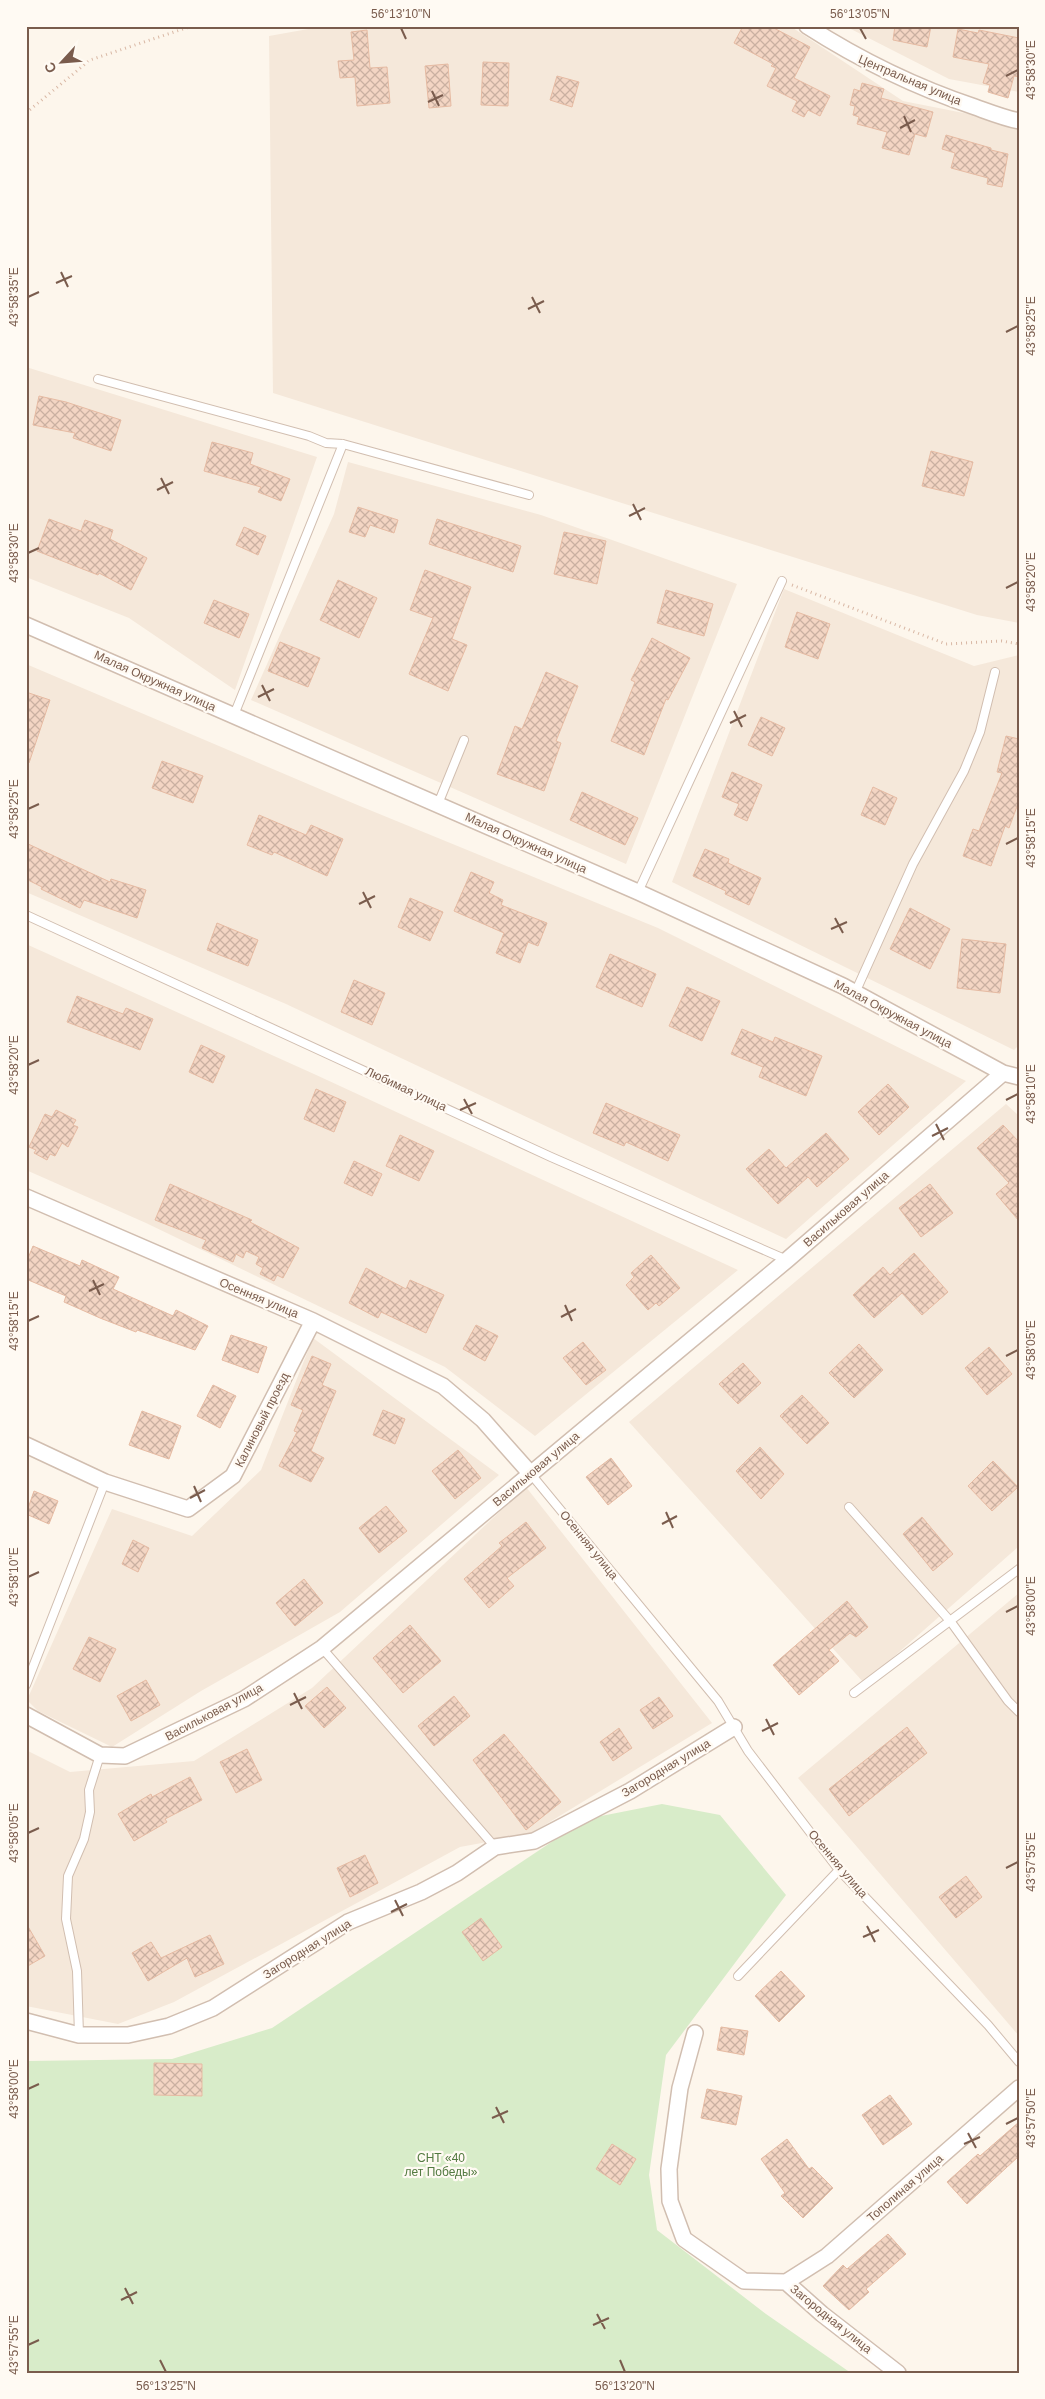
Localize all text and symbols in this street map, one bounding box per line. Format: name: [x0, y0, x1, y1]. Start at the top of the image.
text: 56°13'10"N: [371, 7, 431, 21]
text: 56°13'05"N: [830, 7, 890, 21]
north arrow: [38, 38, 88, 88]
text: 43°58'30"E: [1024, 40, 1038, 100]
street label: Центральная улица: [856, 52, 964, 108]
text: С: [41, 60, 60, 76]
text: 43°58'35"E: [7, 267, 21, 327]
text: 43°58'25"E: [1024, 296, 1038, 356]
text: 43°58'30"E: [7, 523, 21, 583]
text: 43°58'20"E: [1024, 552, 1038, 612]
street label: Малая Окружная улица: [92, 648, 218, 714]
text: 43°58'25"E: [7, 779, 21, 839]
text: 43°58'15"E: [1024, 808, 1038, 868]
street label: Малая Окружная улица: [463, 810, 589, 876]
street label: Малая Окружная улица: [832, 977, 955, 1051]
text: 43°58'20"E: [7, 1035, 21, 1095]
street label: Любимая улица: [363, 1064, 449, 1114]
text: 43°58'10"E: [1024, 1064, 1038, 1124]
street label: Васильковая улица: [800, 1168, 892, 1250]
street label: Осенняя улица: [217, 1275, 301, 1321]
text: 43°58'15"E: [7, 1291, 21, 1351]
text: 43°58'05"E: [1024, 1320, 1038, 1380]
street label: Калиновый проезд: [232, 1370, 292, 1470]
street label: Васильковая улица: [490, 1429, 582, 1509]
street label: Осенняя улица: [557, 1508, 621, 1583]
text: 43°58'10"E: [7, 1547, 21, 1607]
text: 43°58'00"E: [1024, 1576, 1038, 1636]
street label: Васильковая улица: [163, 1680, 265, 1744]
street label: Загородная улица: [619, 1736, 713, 1800]
text: 43°58'05"E: [7, 1803, 21, 1863]
street label: Осенняя улица: [805, 1827, 871, 1901]
text: 43°57'55"E: [1024, 1832, 1038, 1892]
street label: Загородная улица: [260, 1916, 354, 1982]
text: 43°58'00"E: [7, 2059, 21, 2119]
text: 43°57'50"E: [1024, 2088, 1038, 2148]
park label: СНТ «40 лет Победы»: [405, 2151, 478, 2179]
street label: Тополиная улица: [864, 2151, 946, 2225]
street label: Загородная улица: [787, 2282, 875, 2356]
text: 43°57'55"E: [7, 2315, 21, 2375]
text: 56°13'25"N: [136, 2379, 196, 2393]
text: 56°13'20"N: [595, 2379, 655, 2393]

